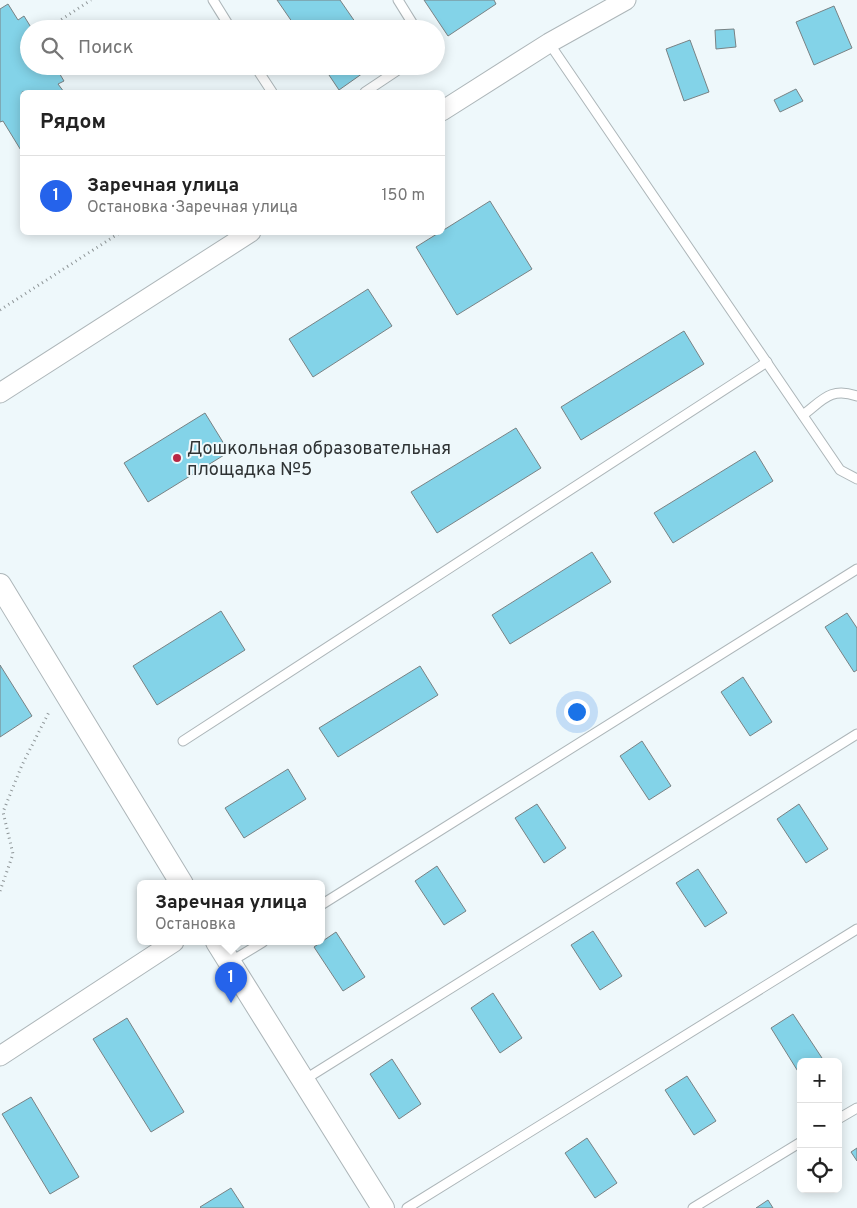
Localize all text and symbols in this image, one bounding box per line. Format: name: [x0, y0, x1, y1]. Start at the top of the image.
search box: [20, 20, 445, 75]
icon: search: [38, 34, 66, 62]
text: Поиск: [78, 36, 134, 60]
text: Рядом: [40, 109, 106, 136]
text: Заречная улица: [87, 174, 239, 198]
text: 1: [53, 186, 59, 206]
text: 150 m: [382, 186, 425, 206]
text: Остановка · Заречная улица: [87, 198, 298, 218]
place label: Дошкольная образовательная площадка №5: [187, 438, 451, 482]
marker: Дошкольная образовательная площадка №5: [171, 452, 183, 464]
your location: [564, 699, 590, 725]
popup: [137, 880, 325, 945]
text: Заречная улица: [155, 891, 307, 915]
text: Остановка: [155, 915, 236, 935]
pin: 1: [215, 962, 247, 1003]
map controls: [797, 1058, 842, 1193]
button: +: [797, 1058, 842, 1103]
button: −: [797, 1103, 842, 1148]
button: locate: [797, 1148, 842, 1193]

